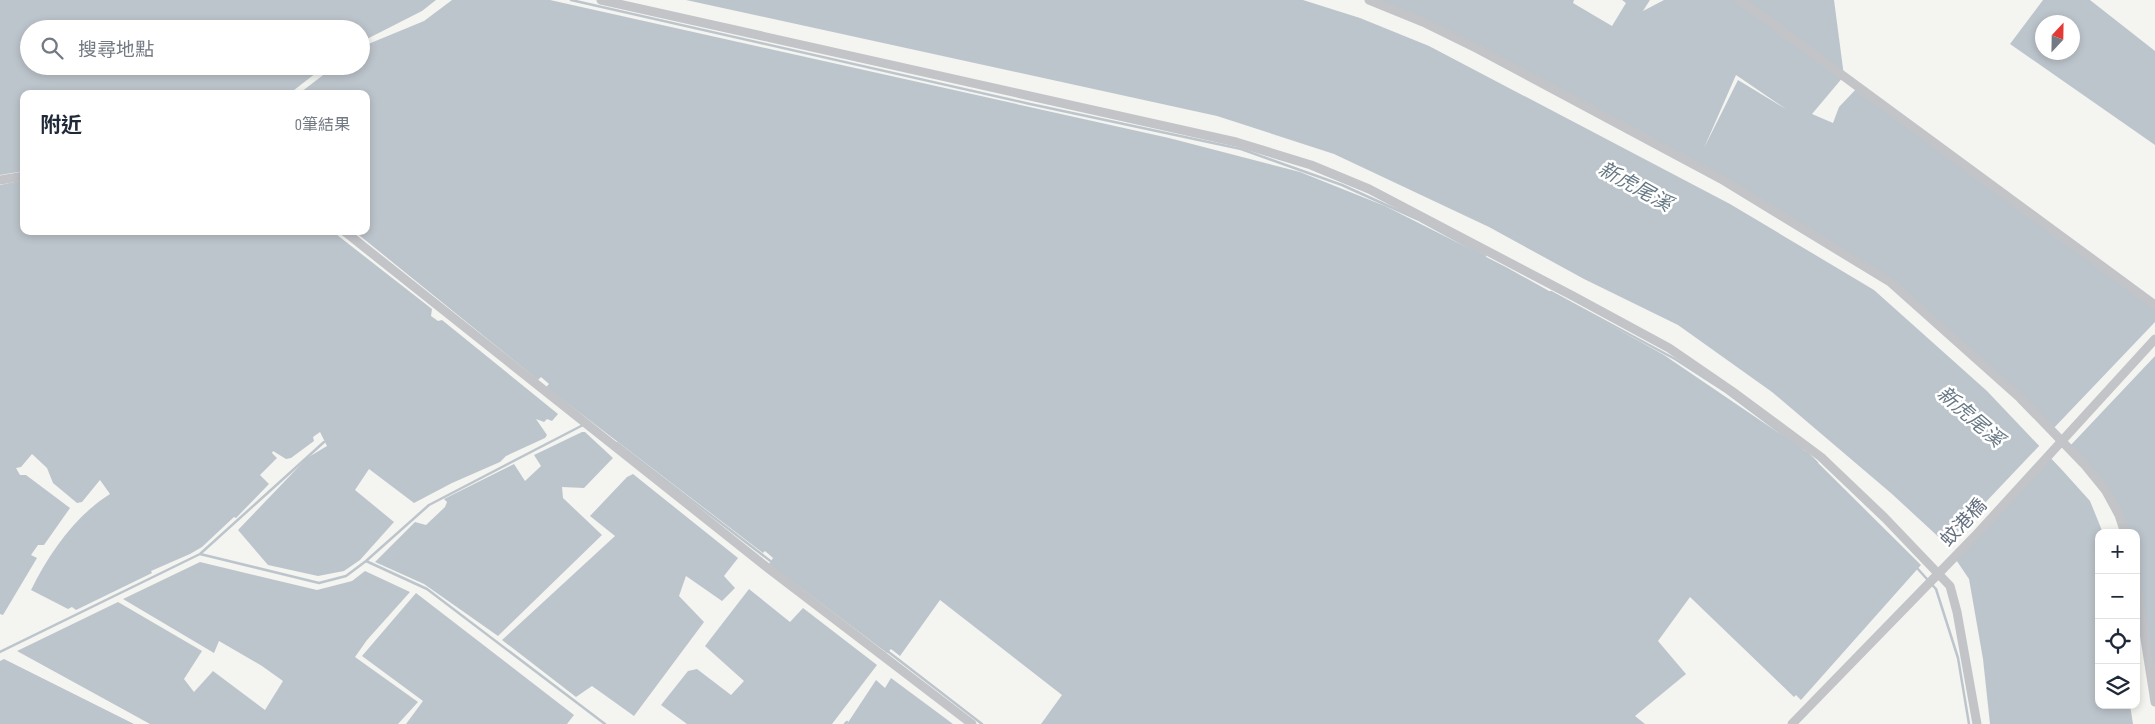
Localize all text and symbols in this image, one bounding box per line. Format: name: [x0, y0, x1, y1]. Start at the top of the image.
north arrow: [2035, 15, 2080, 60]
search box: [20, 20, 370, 75]
icon: search: [38, 34, 66, 62]
text: 搜尋地點: [78, 39, 154, 62]
text: 附近: [40, 113, 82, 138]
text: 0筆結果: [295, 116, 350, 135]
water label: 新虎尾溪: [1594, 157, 1678, 218]
water label: 新虎尾溪: [1932, 382, 2010, 454]
street label: 蚊港橋: [1936, 494, 1992, 552]
map controls: [2095, 529, 2140, 709]
button: +: [2095, 529, 2140, 574]
button: −: [2095, 574, 2140, 619]
button: locate: [2095, 619, 2140, 664]
button: layers: [2095, 664, 2140, 709]

